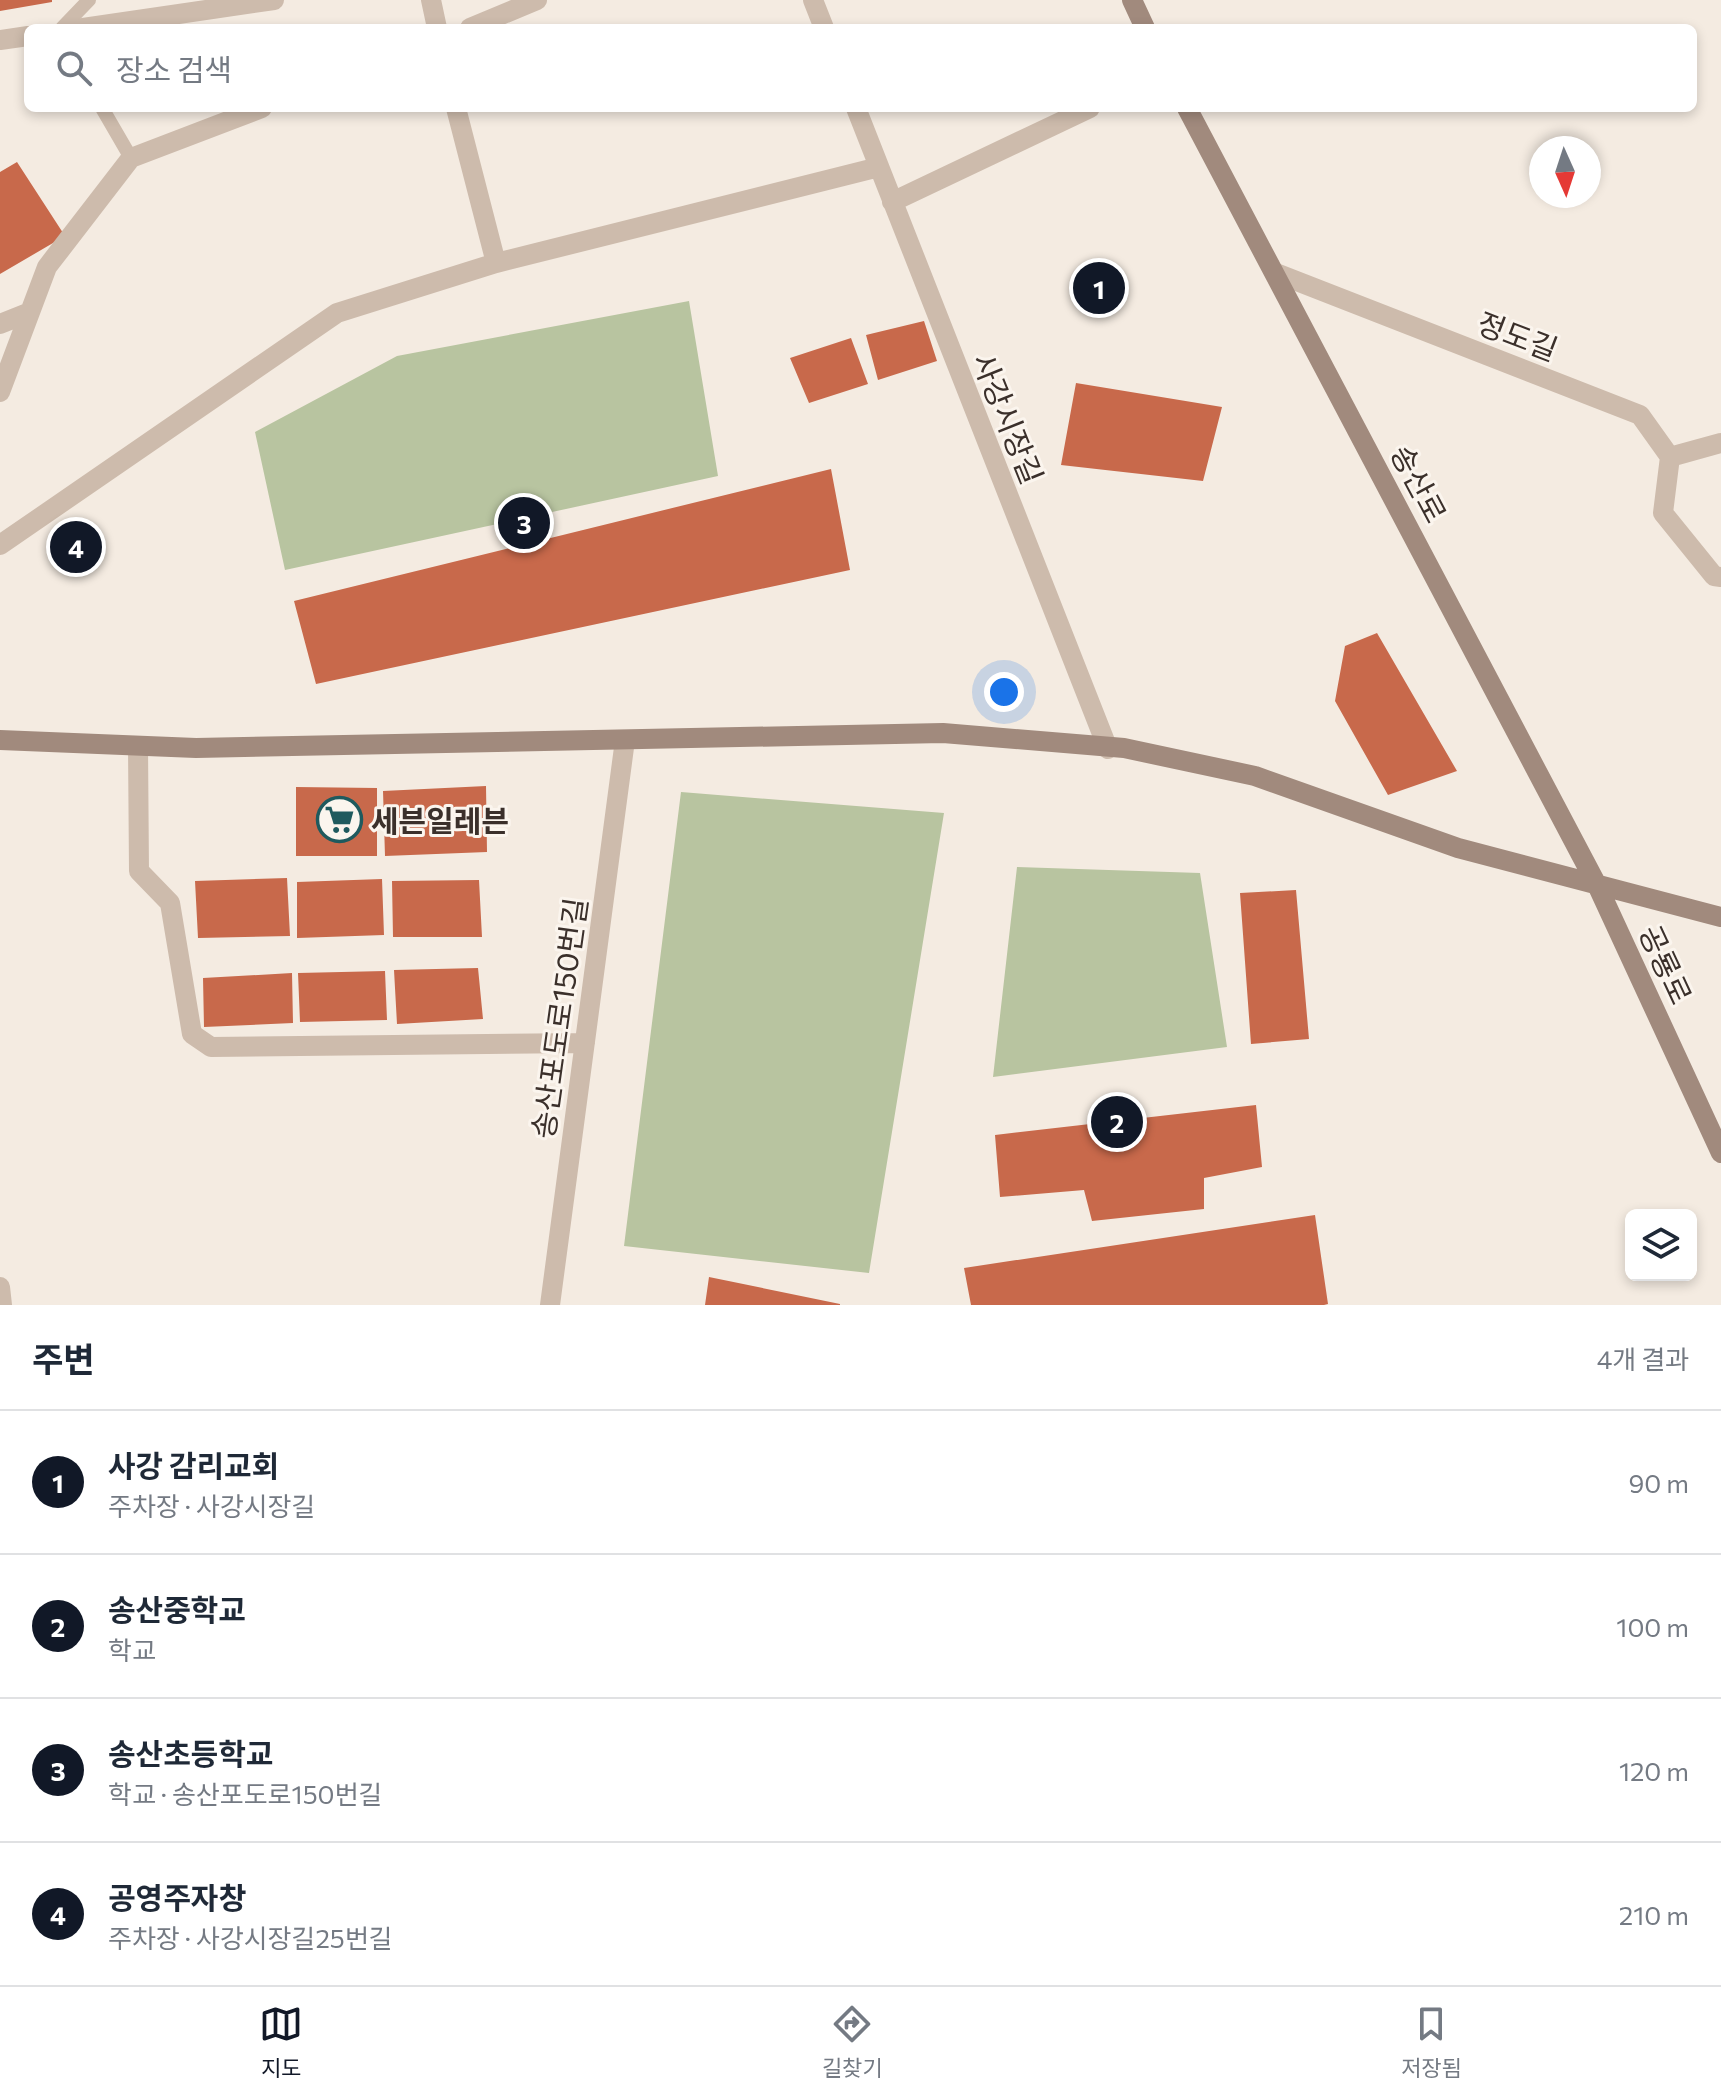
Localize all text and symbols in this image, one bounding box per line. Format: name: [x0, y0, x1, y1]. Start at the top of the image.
search box: [24, 24, 1697, 112]
icon: search: [52, 46, 96, 90]
text: 장소 검색: [116, 50, 232, 87]
north arrow: [1529, 136, 1601, 208]
pin: 1: [1073, 258, 1125, 318]
street label: 정도길: [1473, 303, 1563, 367]
street label: 사강시장길: [966, 347, 1052, 489]
street label: 송산로: [1384, 438, 1456, 528]
pin: 3: [498, 493, 550, 553]
pin: 4: [50, 517, 102, 577]
your location: [984, 672, 1024, 712]
supermarket icon: 세븐일레븐: [316, 795, 364, 843]
place label: 세븐일레븐: [371, 801, 509, 838]
street label: 송산포도로150번길: [523, 895, 593, 1141]
street label: 공룡로: [1633, 919, 1701, 1009]
pin: 2: [1091, 1092, 1143, 1152]
map controls: [1625, 1209, 1697, 1281]
button: layers: [1625, 1209, 1697, 1281]
text: 주변: [32, 1337, 95, 1379]
text: 4개 결과: [1597, 1343, 1689, 1374]
text: 사강 감리교회: [108, 1446, 279, 1483]
text: 1: [52, 1467, 64, 1498]
text: 90 m: [1629, 1467, 1689, 1498]
text: 주차장 · 사강시장길: [108, 1490, 315, 1521]
text: 송산중학교: [108, 1590, 246, 1627]
text: 2: [51, 1611, 65, 1642]
text: 100 m: [1616, 1611, 1689, 1642]
text: 학교: [108, 1634, 156, 1665]
text: 송산초등학교: [108, 1734, 274, 1771]
text: 3: [50, 1755, 66, 1786]
text: 120 m: [1619, 1755, 1689, 1786]
text: 학교 · 송산포도로150번길: [108, 1778, 382, 1809]
text: 공영주자창: [108, 1878, 246, 1915]
text: 4: [50, 1899, 66, 1930]
text: 210 m: [1619, 1899, 1689, 1930]
text: 주차장 · 사강시장길25번길: [108, 1922, 393, 1953]
tab: 지도: [259, 2002, 303, 2082]
tab: 길찾기: [822, 2002, 882, 2082]
tab: 저장됨: [1401, 2002, 1462, 2082]

